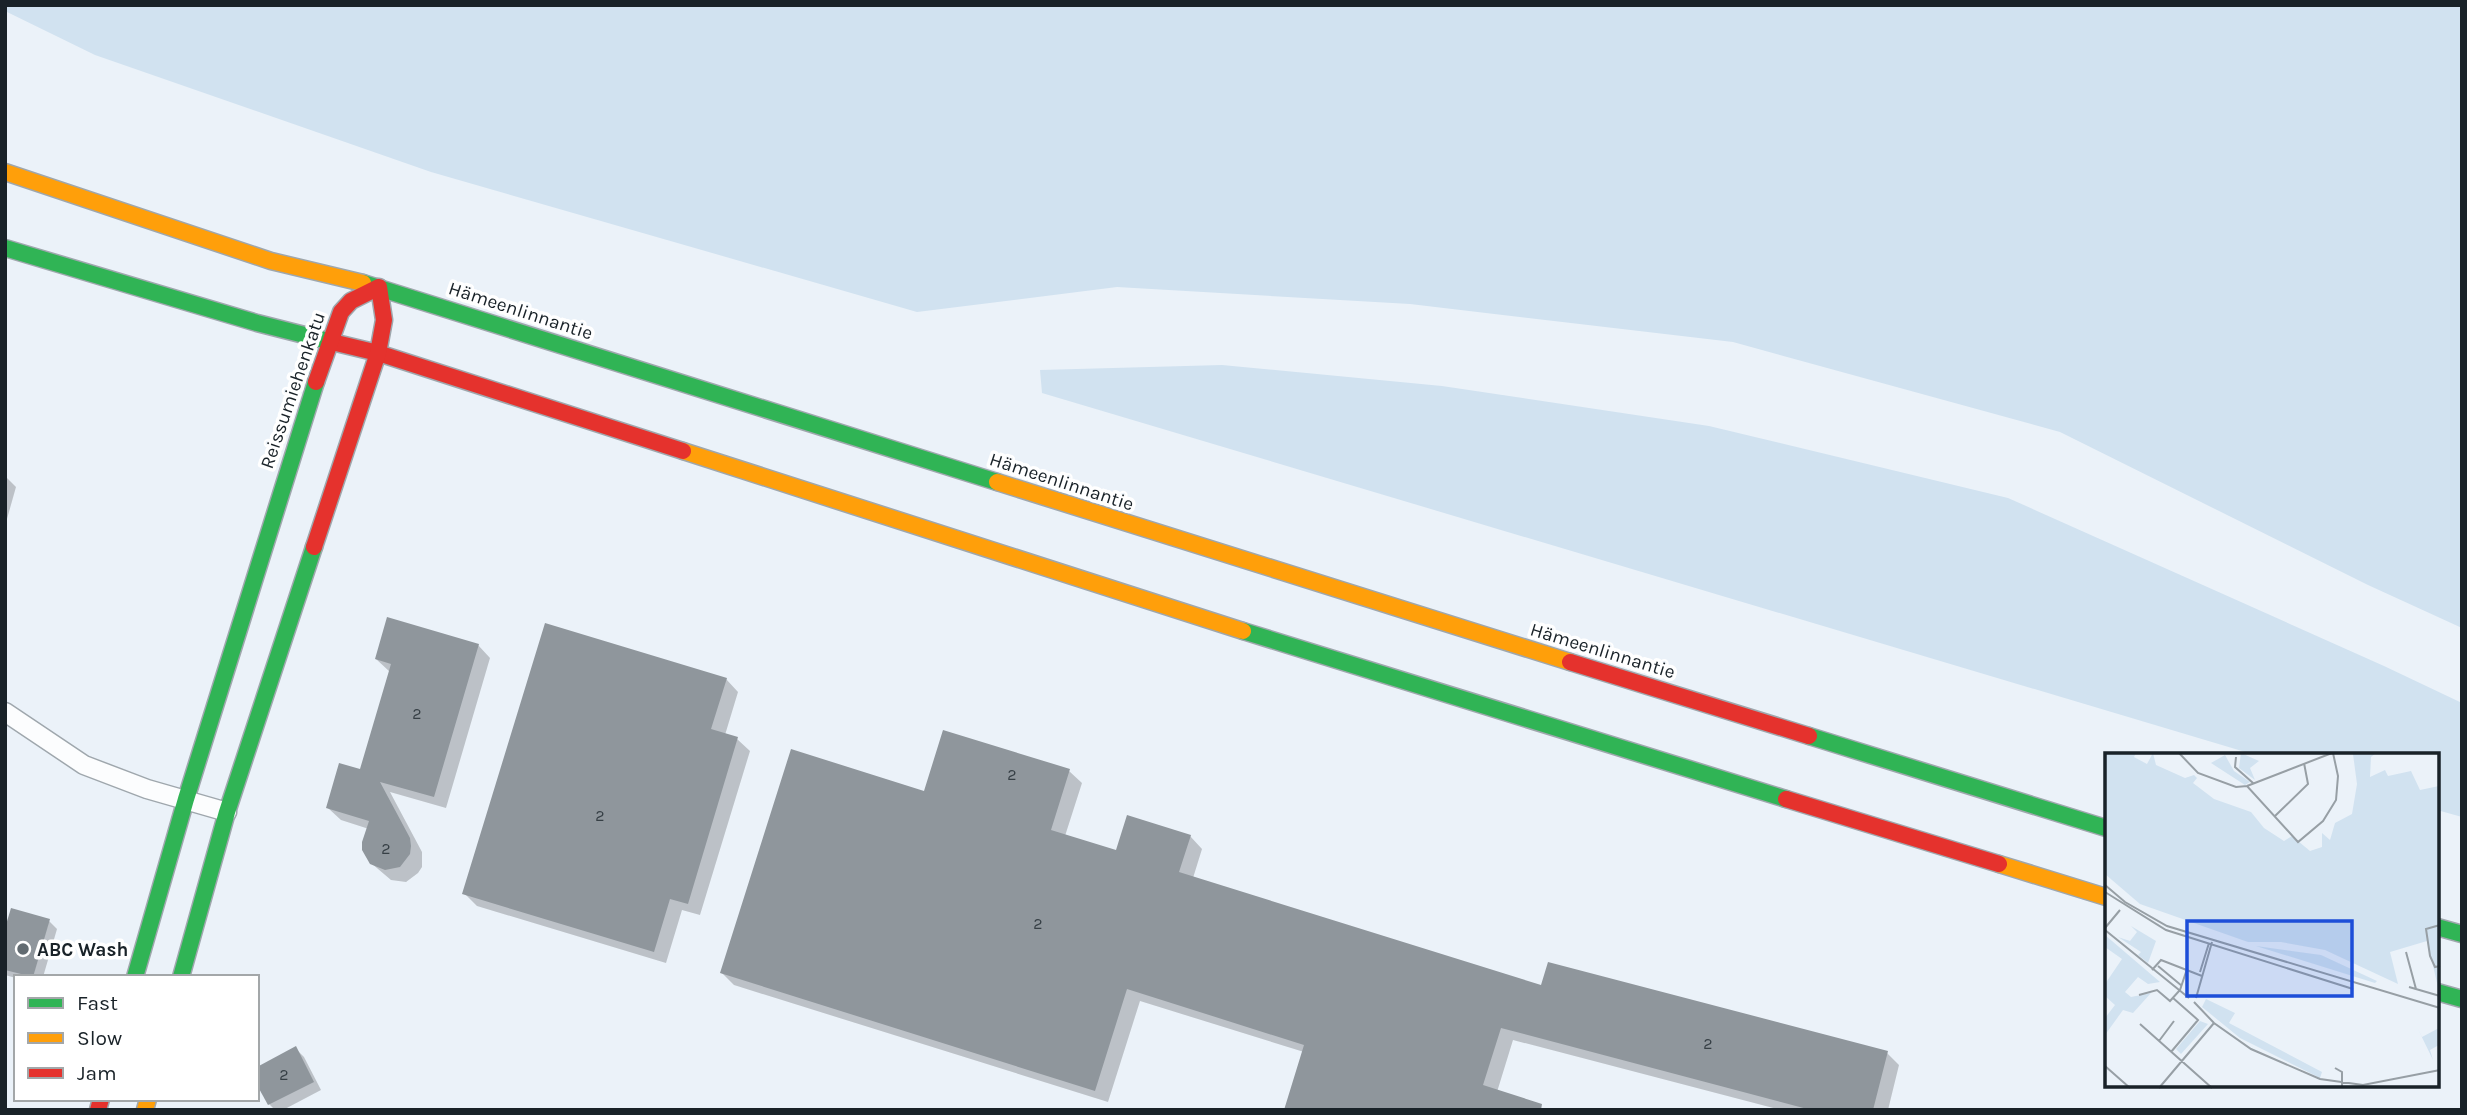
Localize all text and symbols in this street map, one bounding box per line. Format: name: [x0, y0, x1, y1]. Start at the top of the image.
street label: Hämeenlinnantie: [446, 277, 596, 345]
street label: Reissumiehenkatu: [256, 309, 330, 472]
street label: Hämeenlinnantie: [987, 448, 1137, 516]
street label: Hämeenlinnantie: [1528, 618, 1678, 683]
house number: 2: [412, 704, 422, 723]
inset map: [2105, 753, 2439, 1087]
house number: 2: [1007, 765, 1017, 784]
house number: 2: [595, 806, 605, 825]
house number: 2: [381, 839, 391, 858]
house number: 2: [1033, 914, 1043, 933]
place label: ABC Wash: [37, 939, 128, 961]
marker: ABC Wash: [15, 941, 31, 957]
legend: [14, 975, 259, 1101]
text: Fast: [77, 991, 118, 1015]
text: Slow: [77, 1026, 122, 1050]
house number: 2: [1703, 1034, 1713, 1053]
text: Jam: [77, 1061, 117, 1085]
house number: 2: [279, 1065, 289, 1084]

